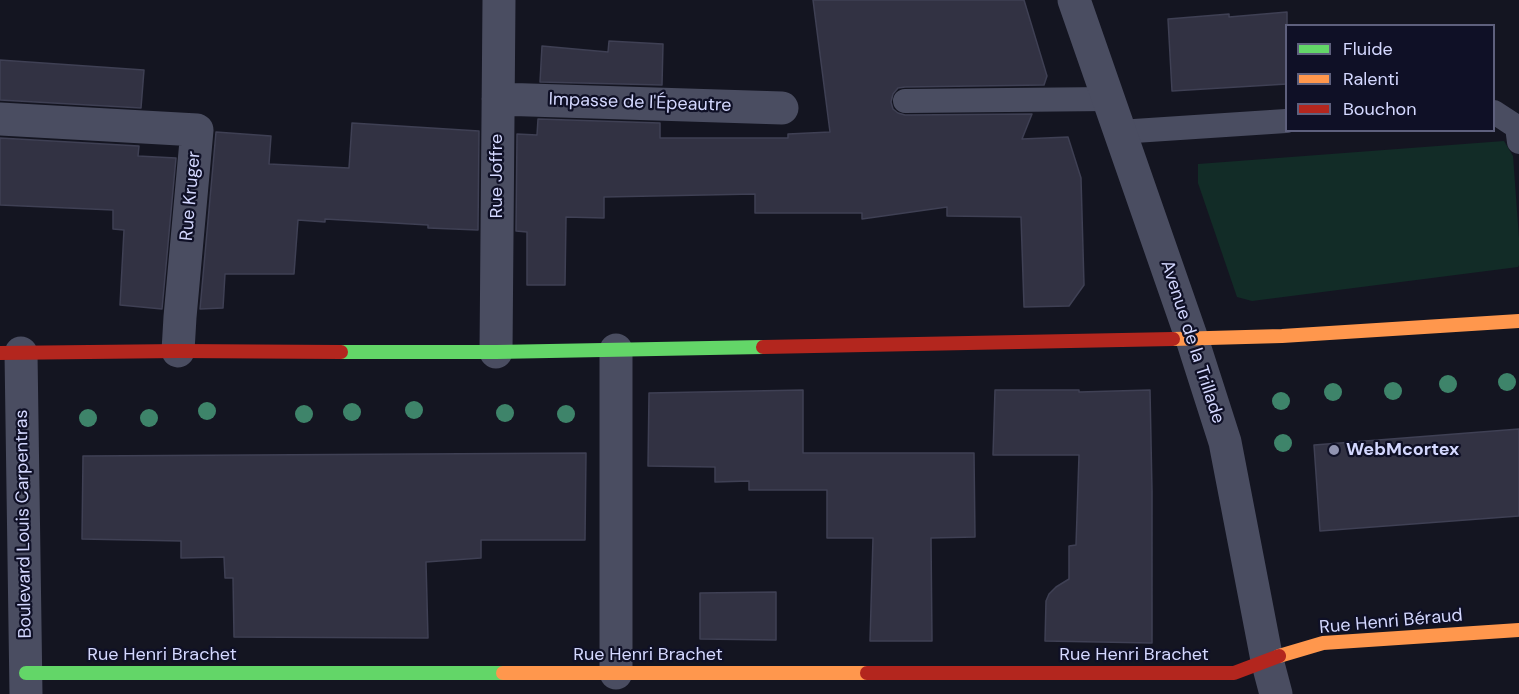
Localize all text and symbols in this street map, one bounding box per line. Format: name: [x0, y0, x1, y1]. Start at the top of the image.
legend: [1285, 24, 1495, 132]
text: Fluide: [1343, 37, 1393, 61]
text: Ralenti: [1343, 67, 1399, 91]
street label: Impasse de l'Épeautre: [548, 89, 732, 117]
text: Bouchon: [1343, 97, 1417, 121]
street label: Rue Joffre: [486, 134, 508, 218]
street label: Rue Kruger: [176, 150, 206, 242]
street label: Avenue de la Trillade: [1155, 258, 1229, 426]
street label: Boulevard Louis Carpentras: [11, 409, 37, 639]
place label: WebMcortex: [1346, 439, 1459, 461]
marker: WebMcortex: [1327, 443, 1341, 457]
street label: Rue Henri Béraud: [1318, 605, 1464, 639]
street label: Rue Henri Brachet: [87, 644, 237, 666]
street label: Rue Henri Brachet: [573, 644, 723, 666]
street label: Rue Henri Brachet: [1059, 644, 1209, 666]

